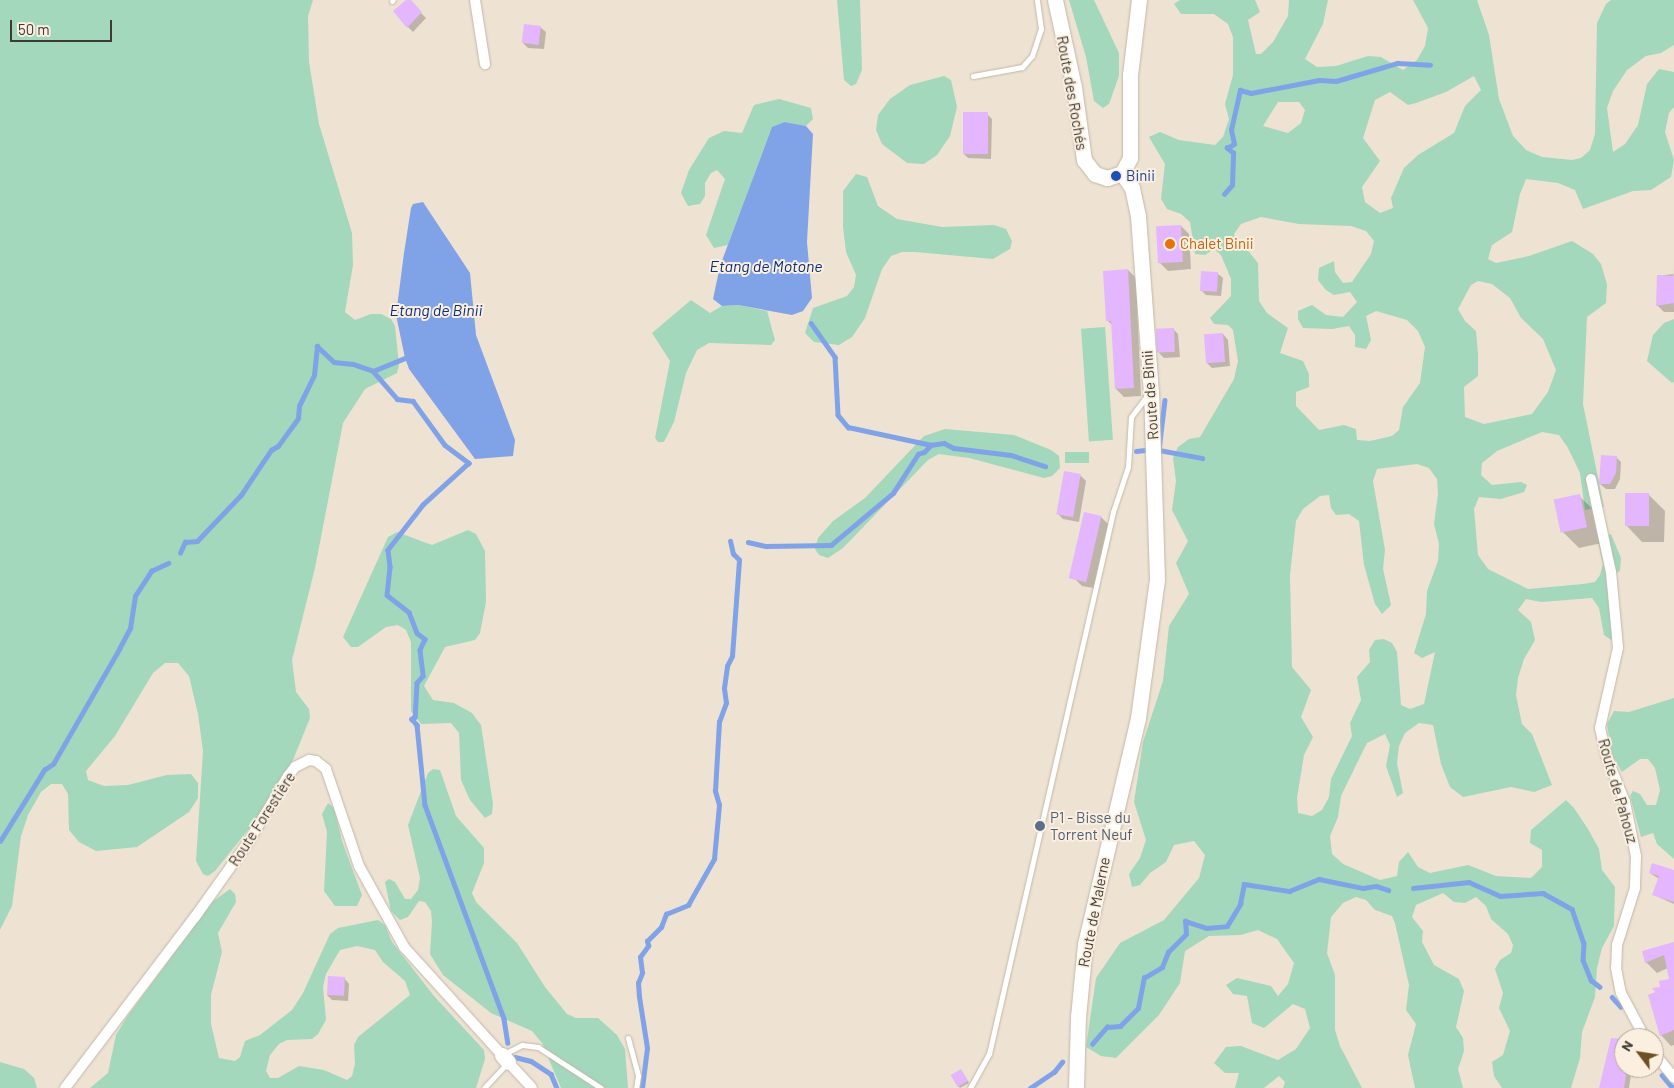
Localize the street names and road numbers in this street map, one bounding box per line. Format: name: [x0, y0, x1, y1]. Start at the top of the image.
street label: Route des Rochés: [1053, 34, 1091, 152]
street label: Route de Binii: [1138, 350, 1162, 440]
street label: Route de Pahouz: [1594, 737, 1642, 845]
street label: Route Forestière: [225, 768, 299, 870]
street label: Route de Malerne: [1074, 855, 1114, 969]

